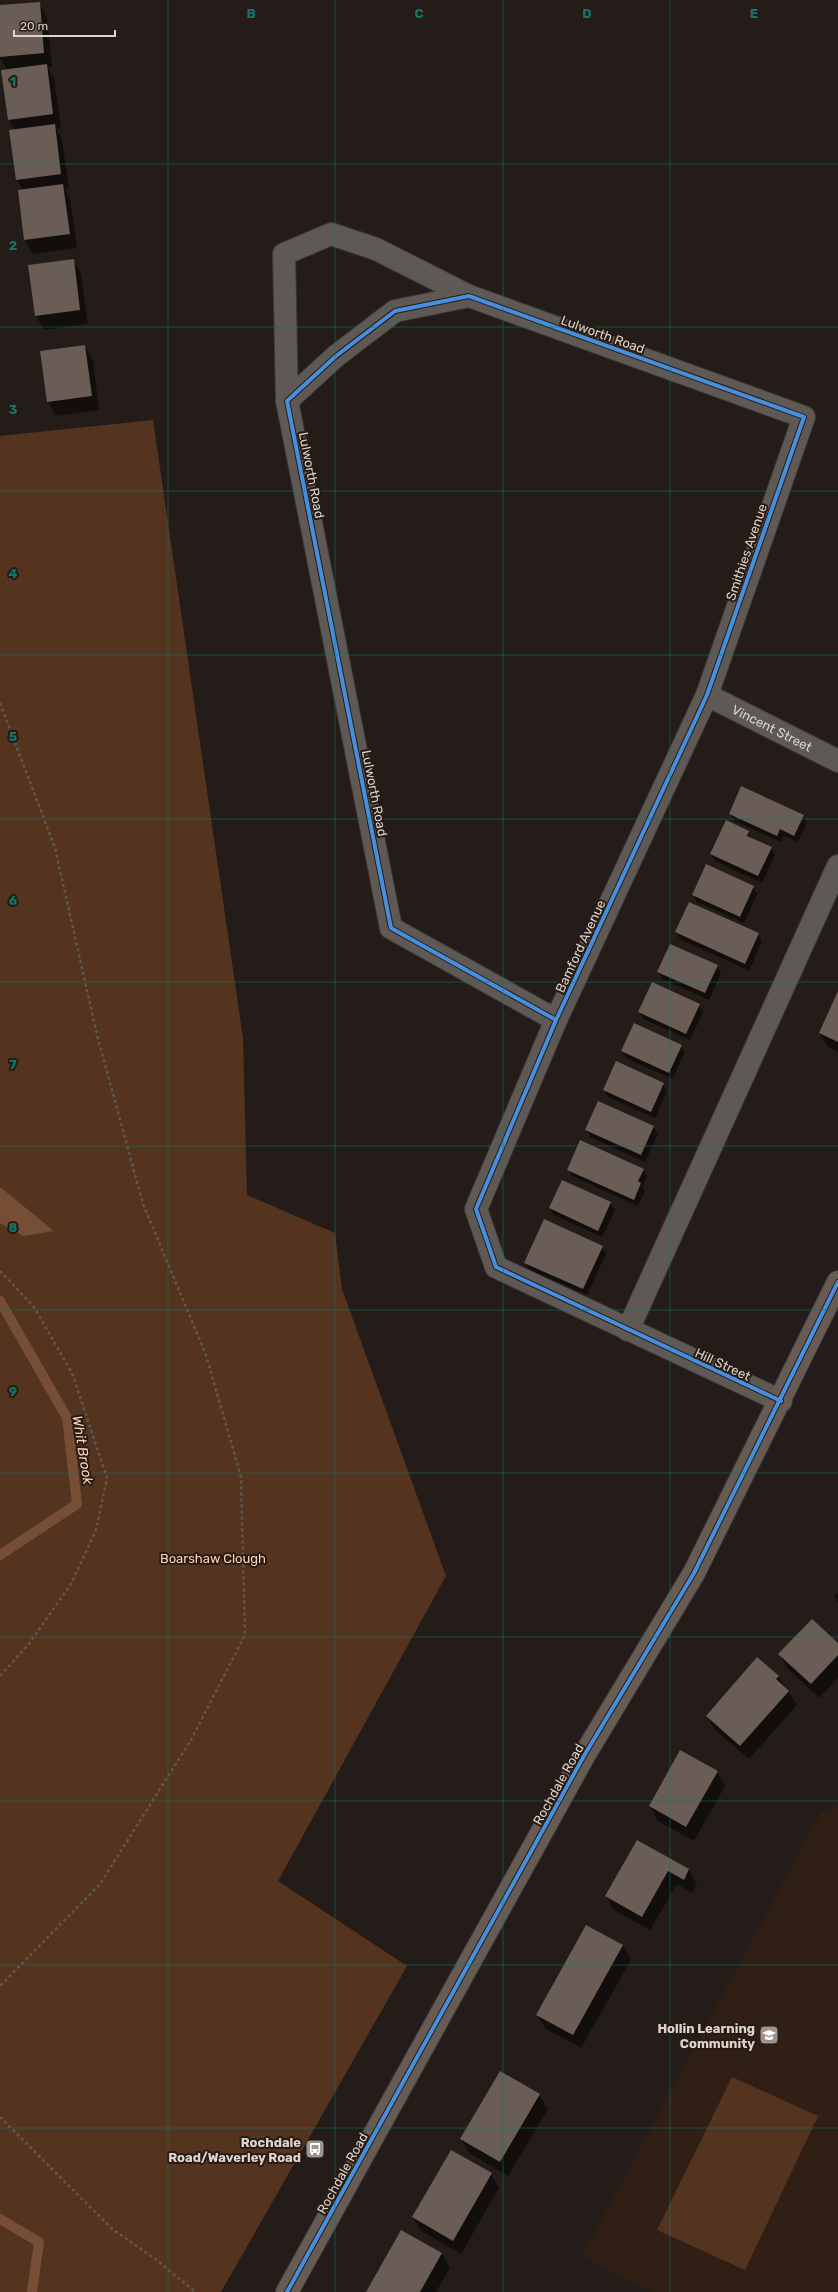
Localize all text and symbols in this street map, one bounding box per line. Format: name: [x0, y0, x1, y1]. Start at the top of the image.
text: B: [246, 6, 256, 21]
text: C: [414, 6, 424, 21]
text: D: [582, 6, 592, 21]
text: E: [750, 6, 758, 21]
scale bar: [14, 12, 115, 38]
text: 20 m: [20, 19, 48, 33]
text: 1: [10, 74, 16, 89]
text: 2: [9, 238, 17, 253]
street label: Lulworth Road: [559, 312, 647, 357]
text: 3: [9, 402, 18, 417]
street label: Lulworth Road: [296, 431, 327, 520]
street label: Smithies Avenue: [723, 502, 770, 602]
text: 4: [9, 566, 18, 581]
street label: Vincent Street: [729, 702, 815, 755]
text: 5: [9, 729, 17, 744]
street label: Lulworth Road: [359, 749, 390, 838]
text: 6: [9, 893, 18, 908]
street label: Bamford Avenue: [552, 897, 609, 995]
text: 7: [9, 1057, 17, 1072]
text: 8: [9, 1220, 18, 1235]
street label: Hill Street: [693, 1345, 753, 1384]
text: 9: [9, 1384, 17, 1399]
water label: Whit Brook: [69, 1414, 96, 1487]
park label: Boarshaw Clough: [160, 1551, 266, 1567]
street label: Rochdale Road: [530, 1741, 587, 1827]
place label: Hollin Learning Community: [657, 2021, 755, 2051]
school or university icon: Hollin Learning Community: [758, 2024, 780, 2046]
street label: Rochdale Road: [314, 2130, 371, 2216]
place label: Rochdale Road/Waverley Road: [168, 2135, 301, 2165]
bus stop icon: Rochdale Road/Waverley Road: [304, 2138, 326, 2160]

